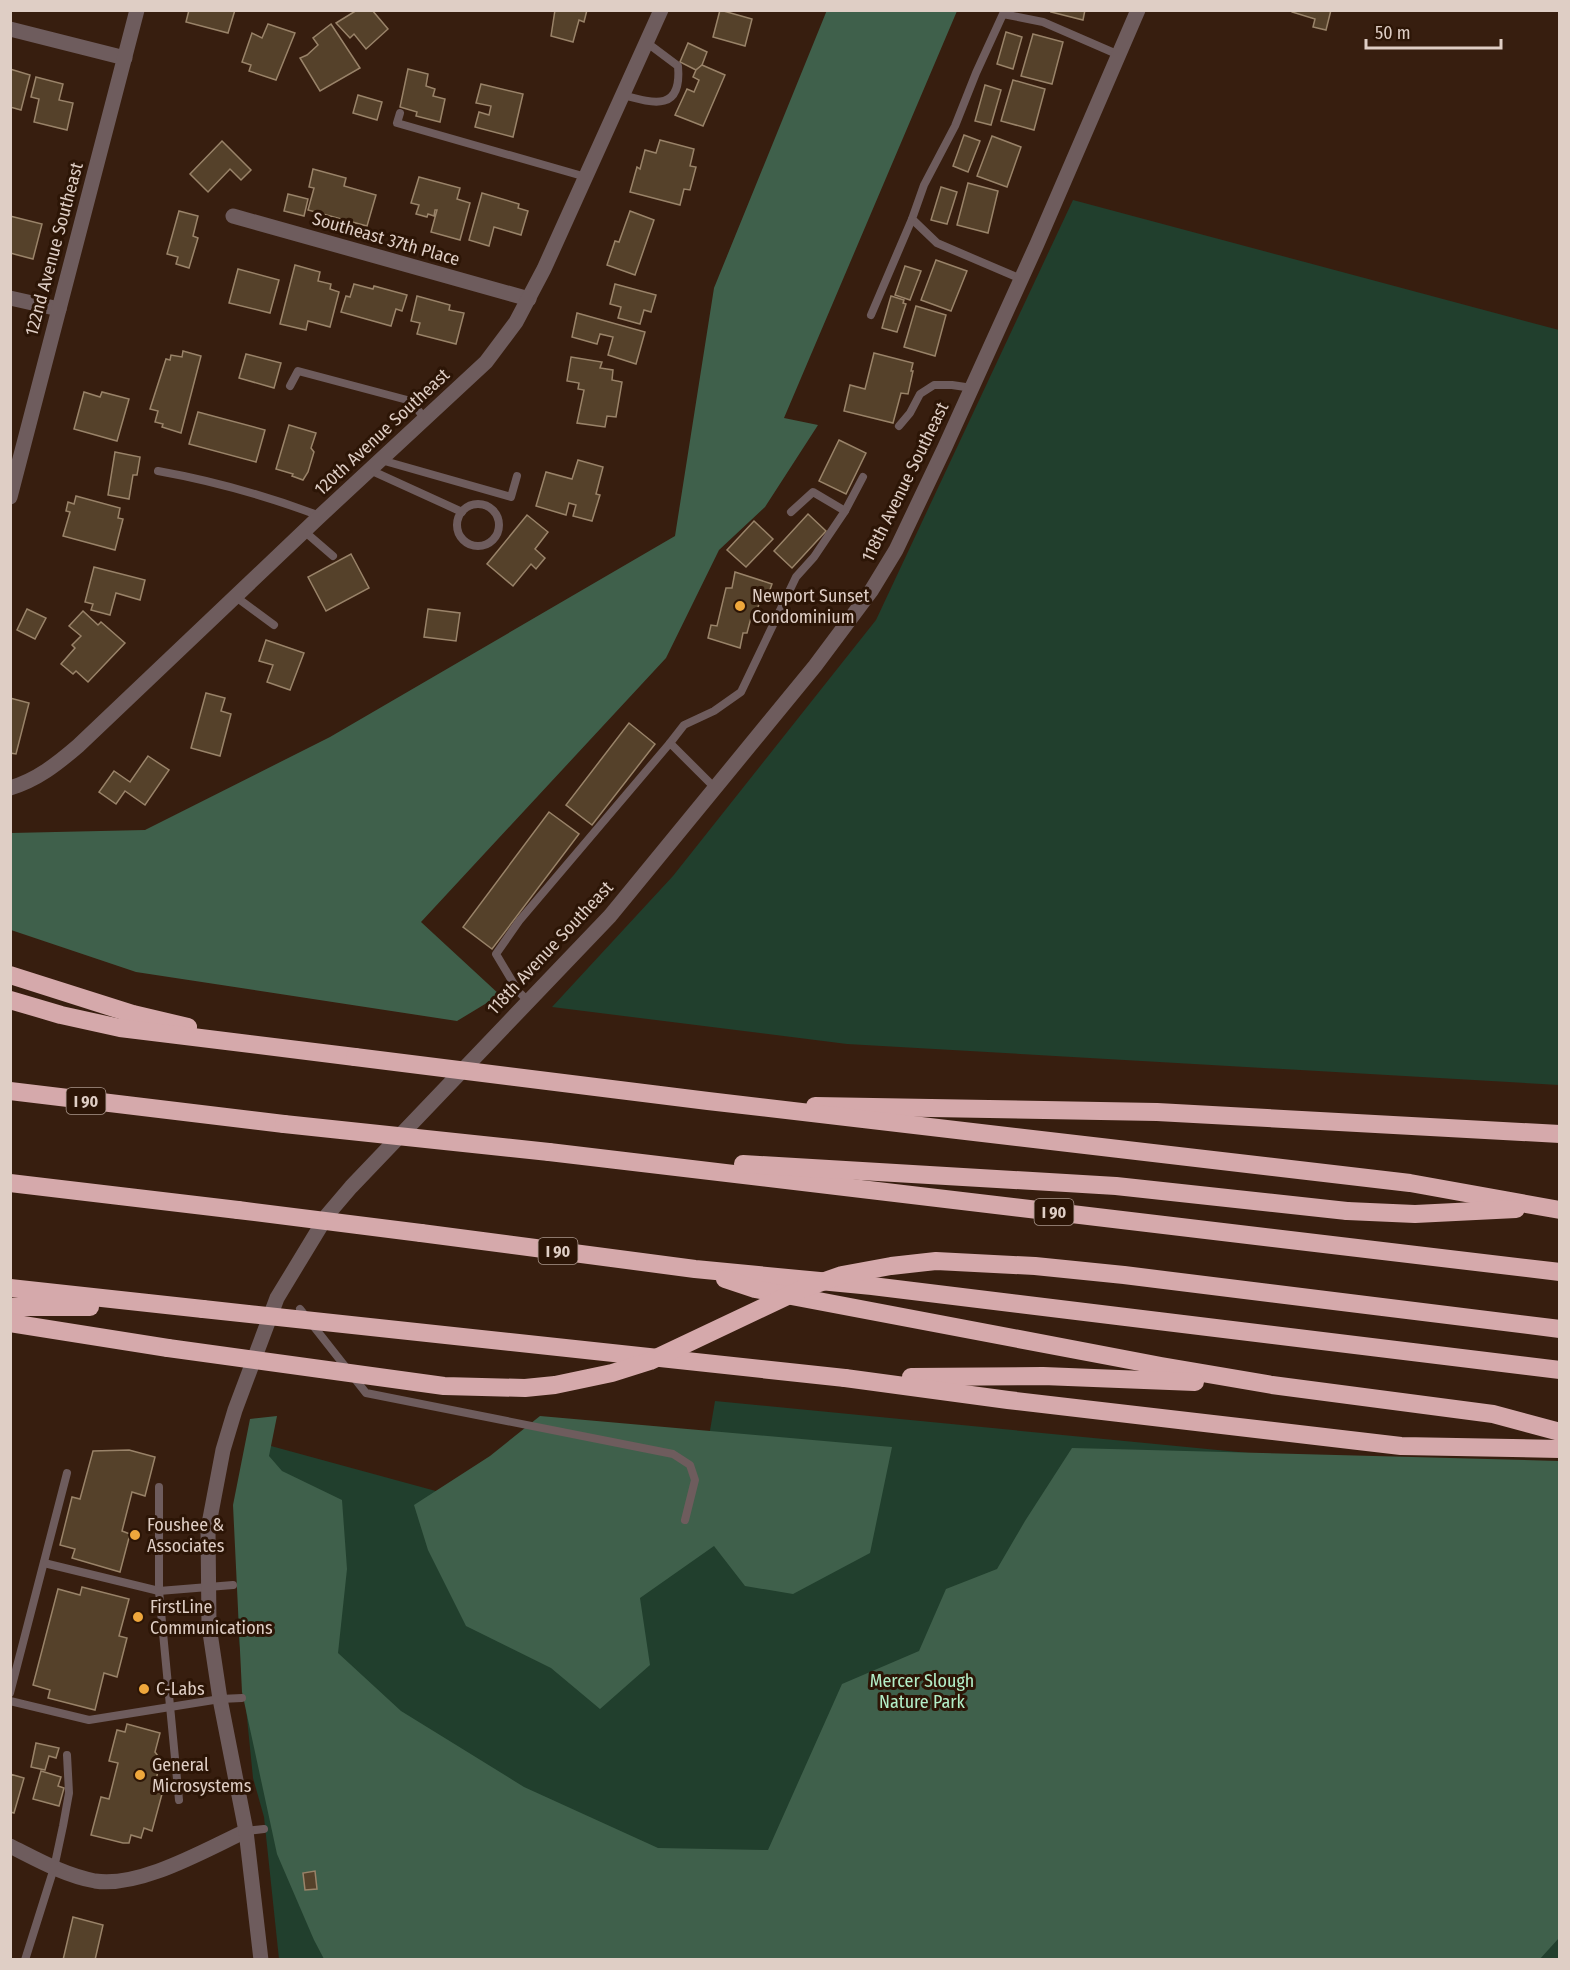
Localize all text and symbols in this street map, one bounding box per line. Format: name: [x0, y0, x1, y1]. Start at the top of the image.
scale bar: [1366, 12, 1501, 50]
text: 50 m: [1375, 22, 1411, 44]
street label: 122nd Avenue Southeast: [20, 160, 88, 338]
street label: Southeast 37th Place: [310, 207, 462, 271]
street label: 120th Avenue Southeast: [310, 364, 454, 500]
street label: 118th Avenue Southeast: [857, 398, 953, 565]
place label: Newport Sunset Condominium: [752, 585, 869, 628]
marker: Newport Sunset Condominium: [733, 599, 747, 613]
street label: 118th Avenue Southeast: [482, 876, 618, 1019]
road number: I 90: [66, 1088, 106, 1114]
road number: I 90: [1034, 1199, 1074, 1225]
road number: I 90: [538, 1238, 578, 1264]
place label: Foushee & Associates: [147, 1514, 225, 1557]
marker: Foushee & Associates: [128, 1528, 142, 1542]
place label: FirstLine Communications: [150, 1596, 273, 1639]
marker: FirstLine Communications: [131, 1610, 145, 1624]
park label: Mercer Slough Nature Park: [870, 1670, 974, 1713]
place label: C-Labs: [156, 1678, 205, 1700]
marker: C-Labs: [137, 1682, 151, 1696]
place label: General Microsystems: [152, 1754, 252, 1797]
marker: General Microsystems: [133, 1768, 147, 1782]

